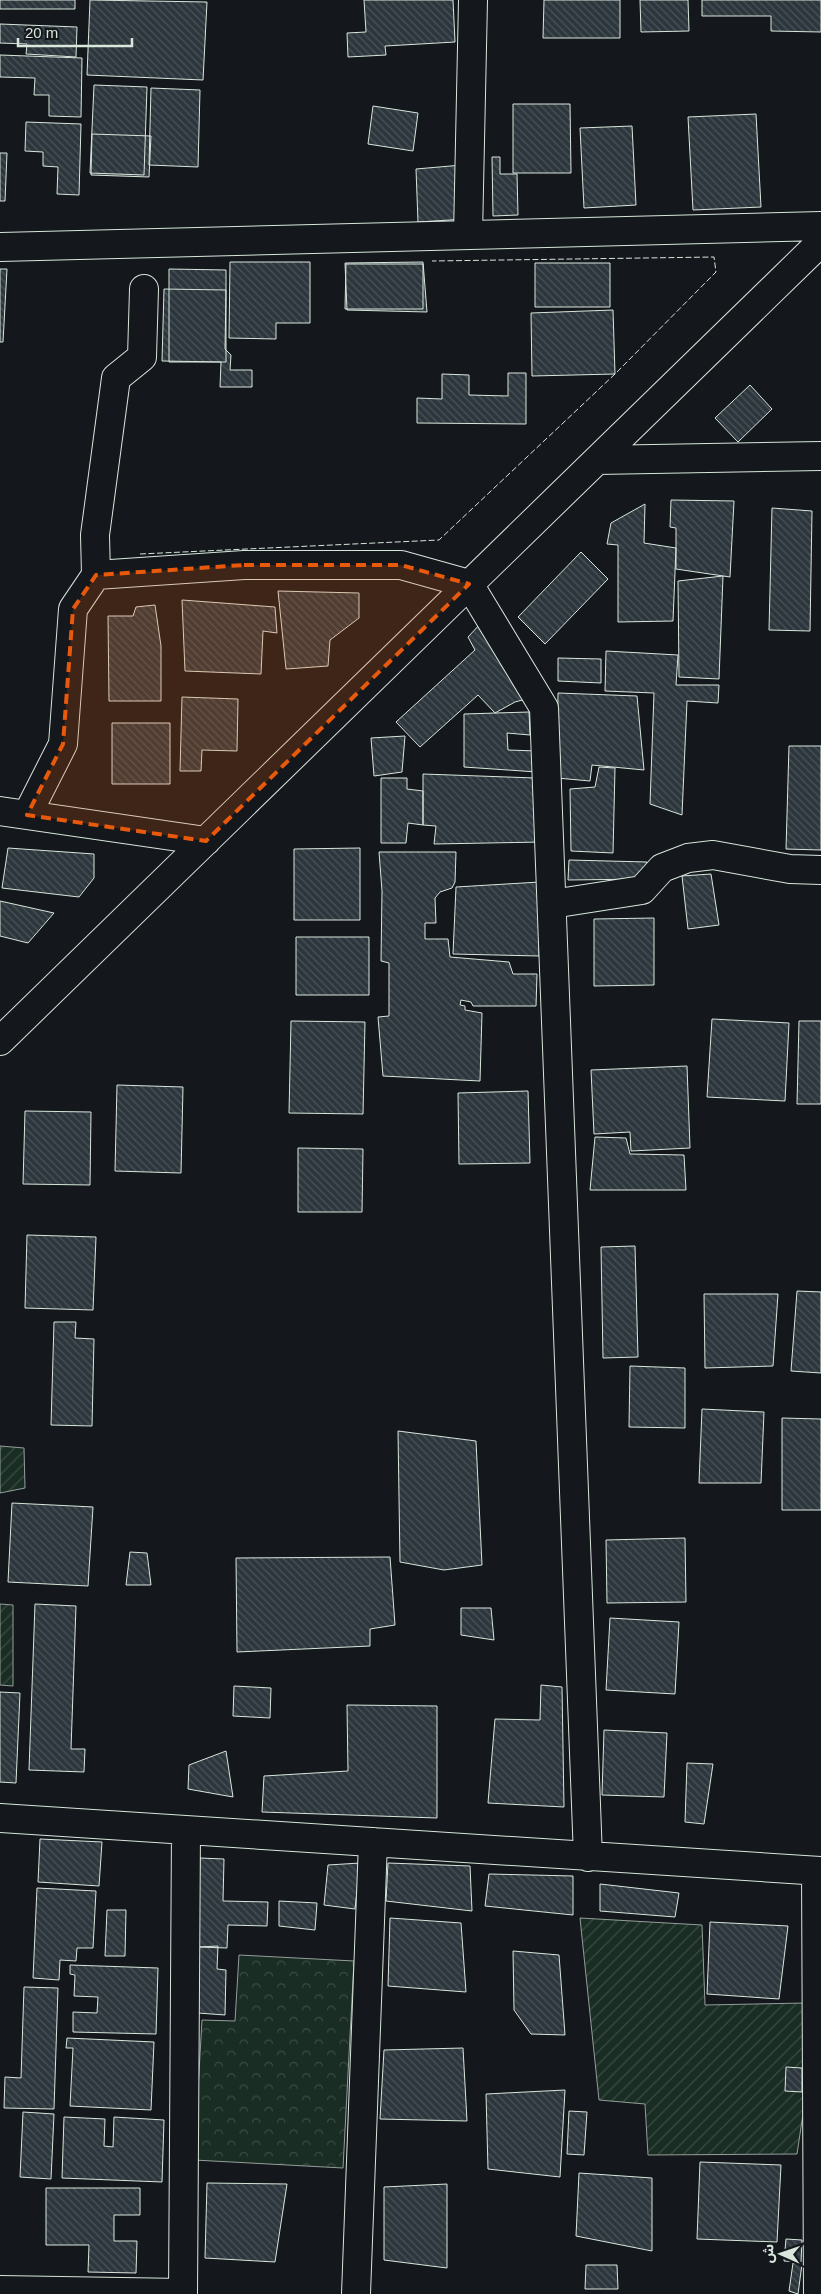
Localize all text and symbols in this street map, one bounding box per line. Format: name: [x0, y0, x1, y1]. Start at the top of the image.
scale bar: [18, 15, 131, 47]
text: 20 m: [25, 24, 58, 41]
north arrow: [756, 2229, 806, 2279]
text: ش: [760, 2244, 776, 2263]

